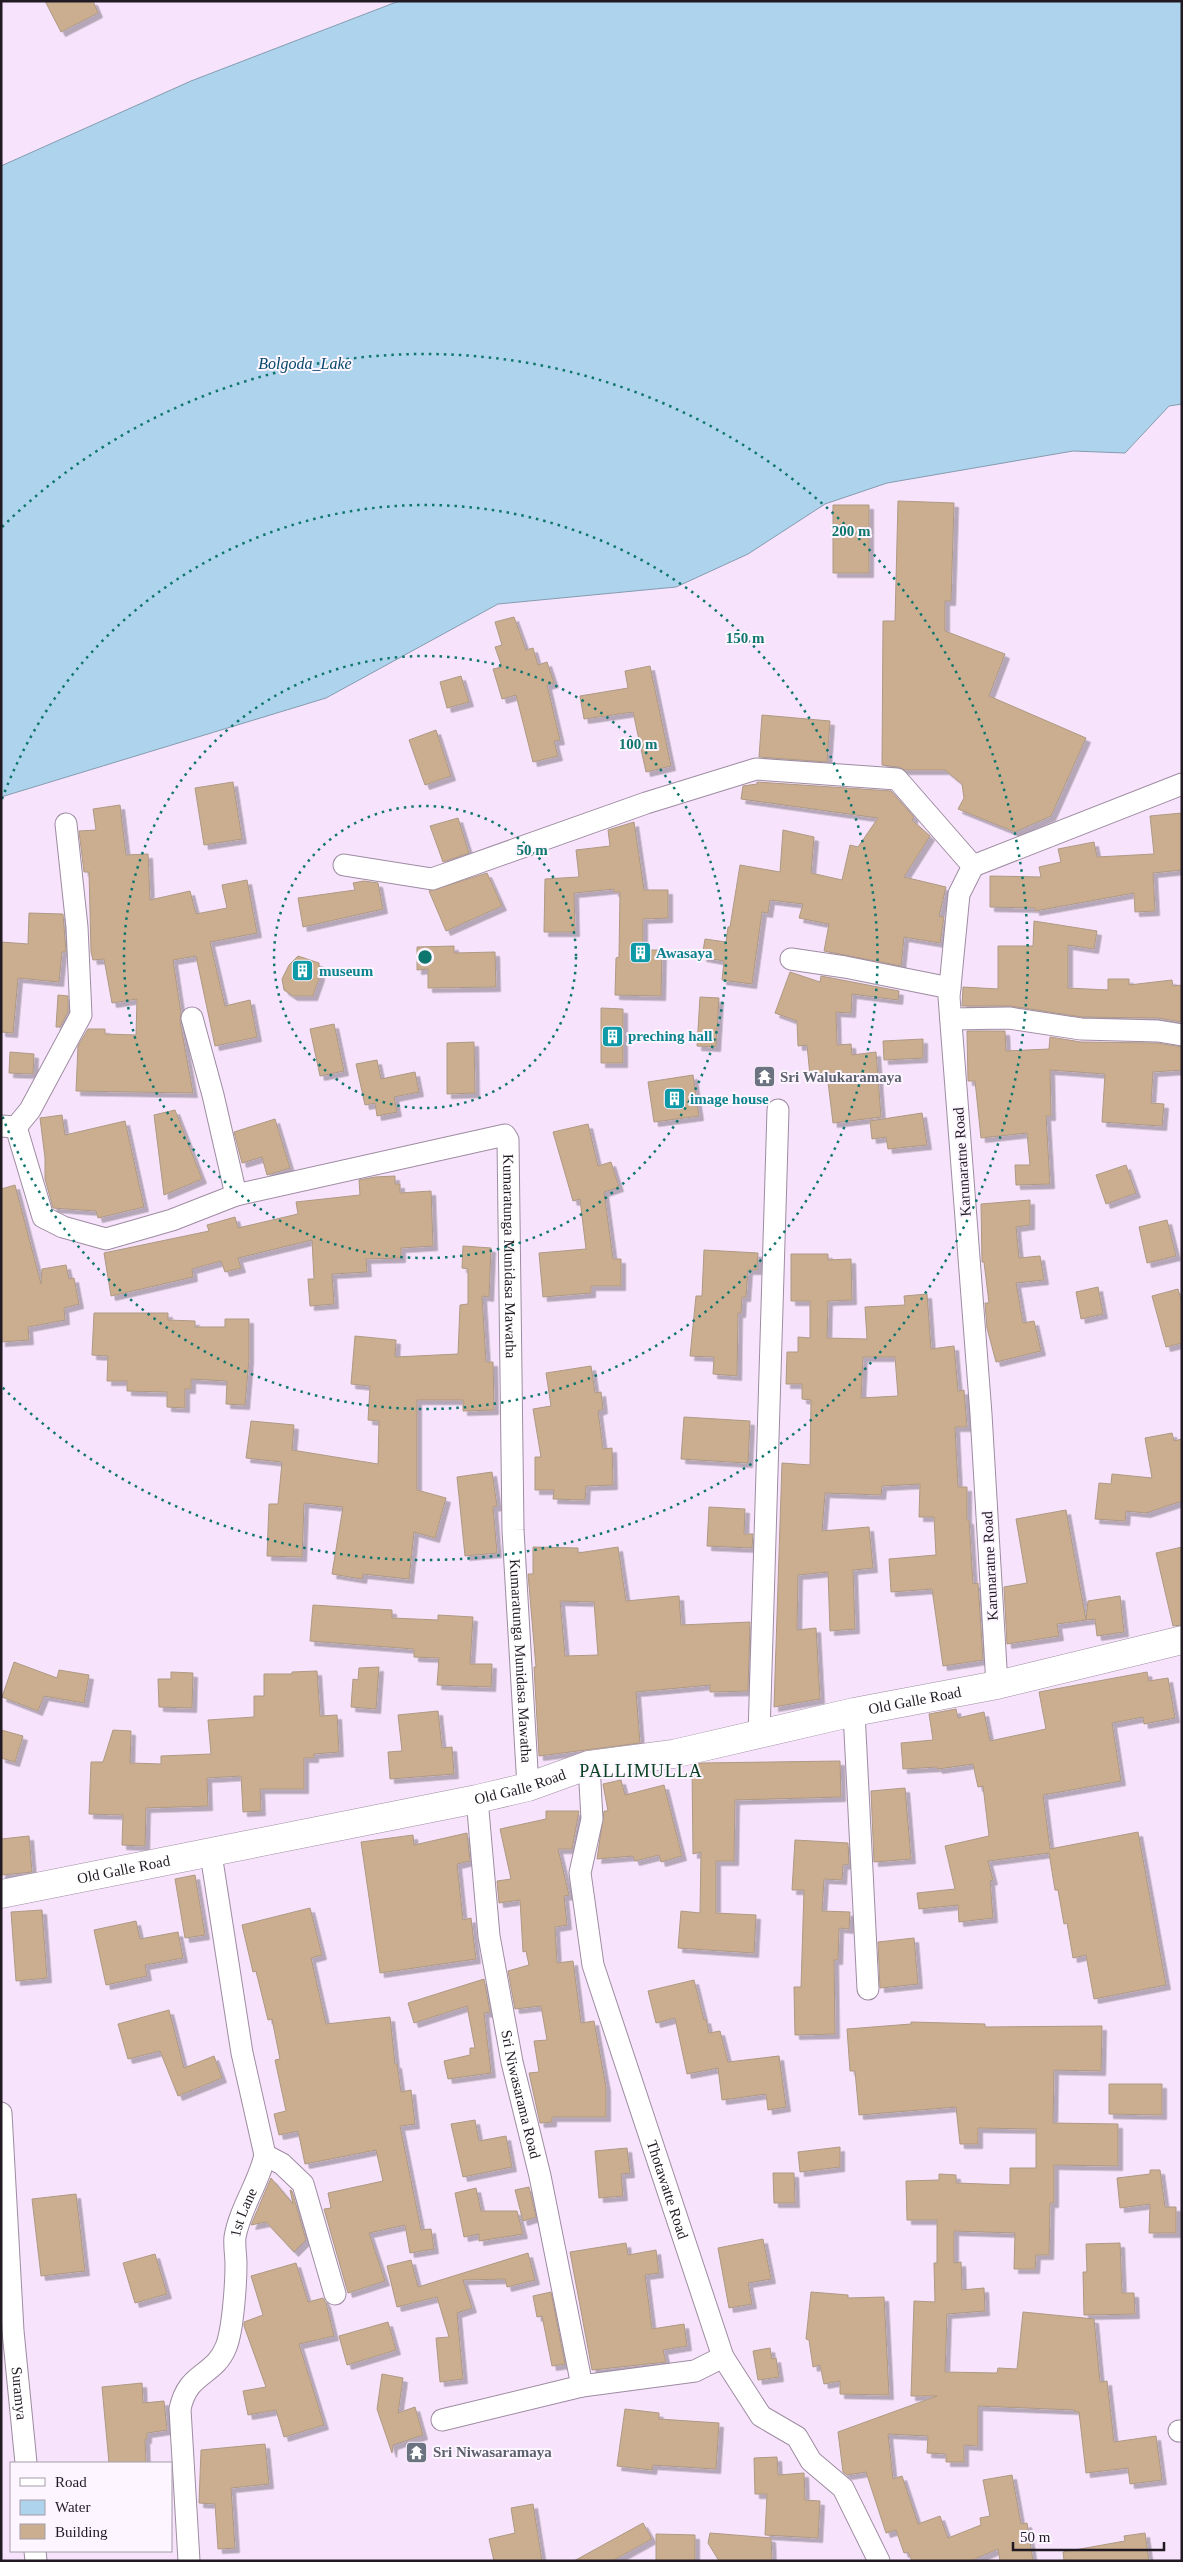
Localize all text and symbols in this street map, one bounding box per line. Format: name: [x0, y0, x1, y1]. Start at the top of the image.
water label: Bolgoda_Lake: [258, 355, 352, 373]
text: 200 m: [832, 523, 871, 539]
text: 150 m: [726, 630, 765, 646]
text: 100 m: [619, 736, 658, 752]
text: 50 m: [516, 842, 548, 858]
building icon: Awasaya: [628, 941, 652, 965]
place label: Awasaya: [656, 945, 713, 961]
centre of rings: [416, 948, 434, 966]
building icon: museum: [291, 959, 315, 983]
place label: museum: [319, 963, 374, 979]
building icon: preching hall: [600, 1024, 624, 1048]
place label: preching hall: [628, 1028, 712, 1044]
temple icon: Sri Walukaramaya: [752, 1065, 776, 1089]
place label: Sri Walukaramaya: [780, 1069, 902, 1085]
building icon: image house: [662, 1087, 686, 1111]
place label: image house: [690, 1091, 769, 1107]
street label: Karunaratne Road: [950, 1106, 974, 1217]
street label: Kumaratunga Munidasa Mawatha: [500, 1154, 519, 1359]
street label: Karunaratne Road: [979, 1510, 1001, 1621]
street label: Kumaratunga Munidasa Mawatha: [507, 1558, 535, 1764]
street label: Old Galle Road: [867, 1684, 963, 1717]
district label: PALLIMULLA: [579, 1761, 703, 1781]
street label: Old Galle Road: [473, 1766, 568, 1807]
street label: Old Galle Road: [76, 1852, 172, 1887]
street label: Sri Niwasarama Road: [498, 2029, 544, 2161]
street label: Thotawatte Road: [644, 2138, 691, 2242]
street label: 1st Lane: [227, 2185, 260, 2238]
street label: Suramya: [9, 2366, 30, 2421]
temple icon: Sri Niwasaramaya: [405, 2440, 429, 2464]
place label: Sri Niwasaramaya: [433, 2444, 552, 2460]
legend: [10, 2462, 172, 2552]
text: Road: [55, 2474, 87, 2490]
text: Water: [55, 2499, 90, 2515]
scale bar: [1013, 2520, 1164, 2552]
text: Building: [55, 2524, 108, 2540]
text: 50 m: [1020, 2529, 1051, 2545]

